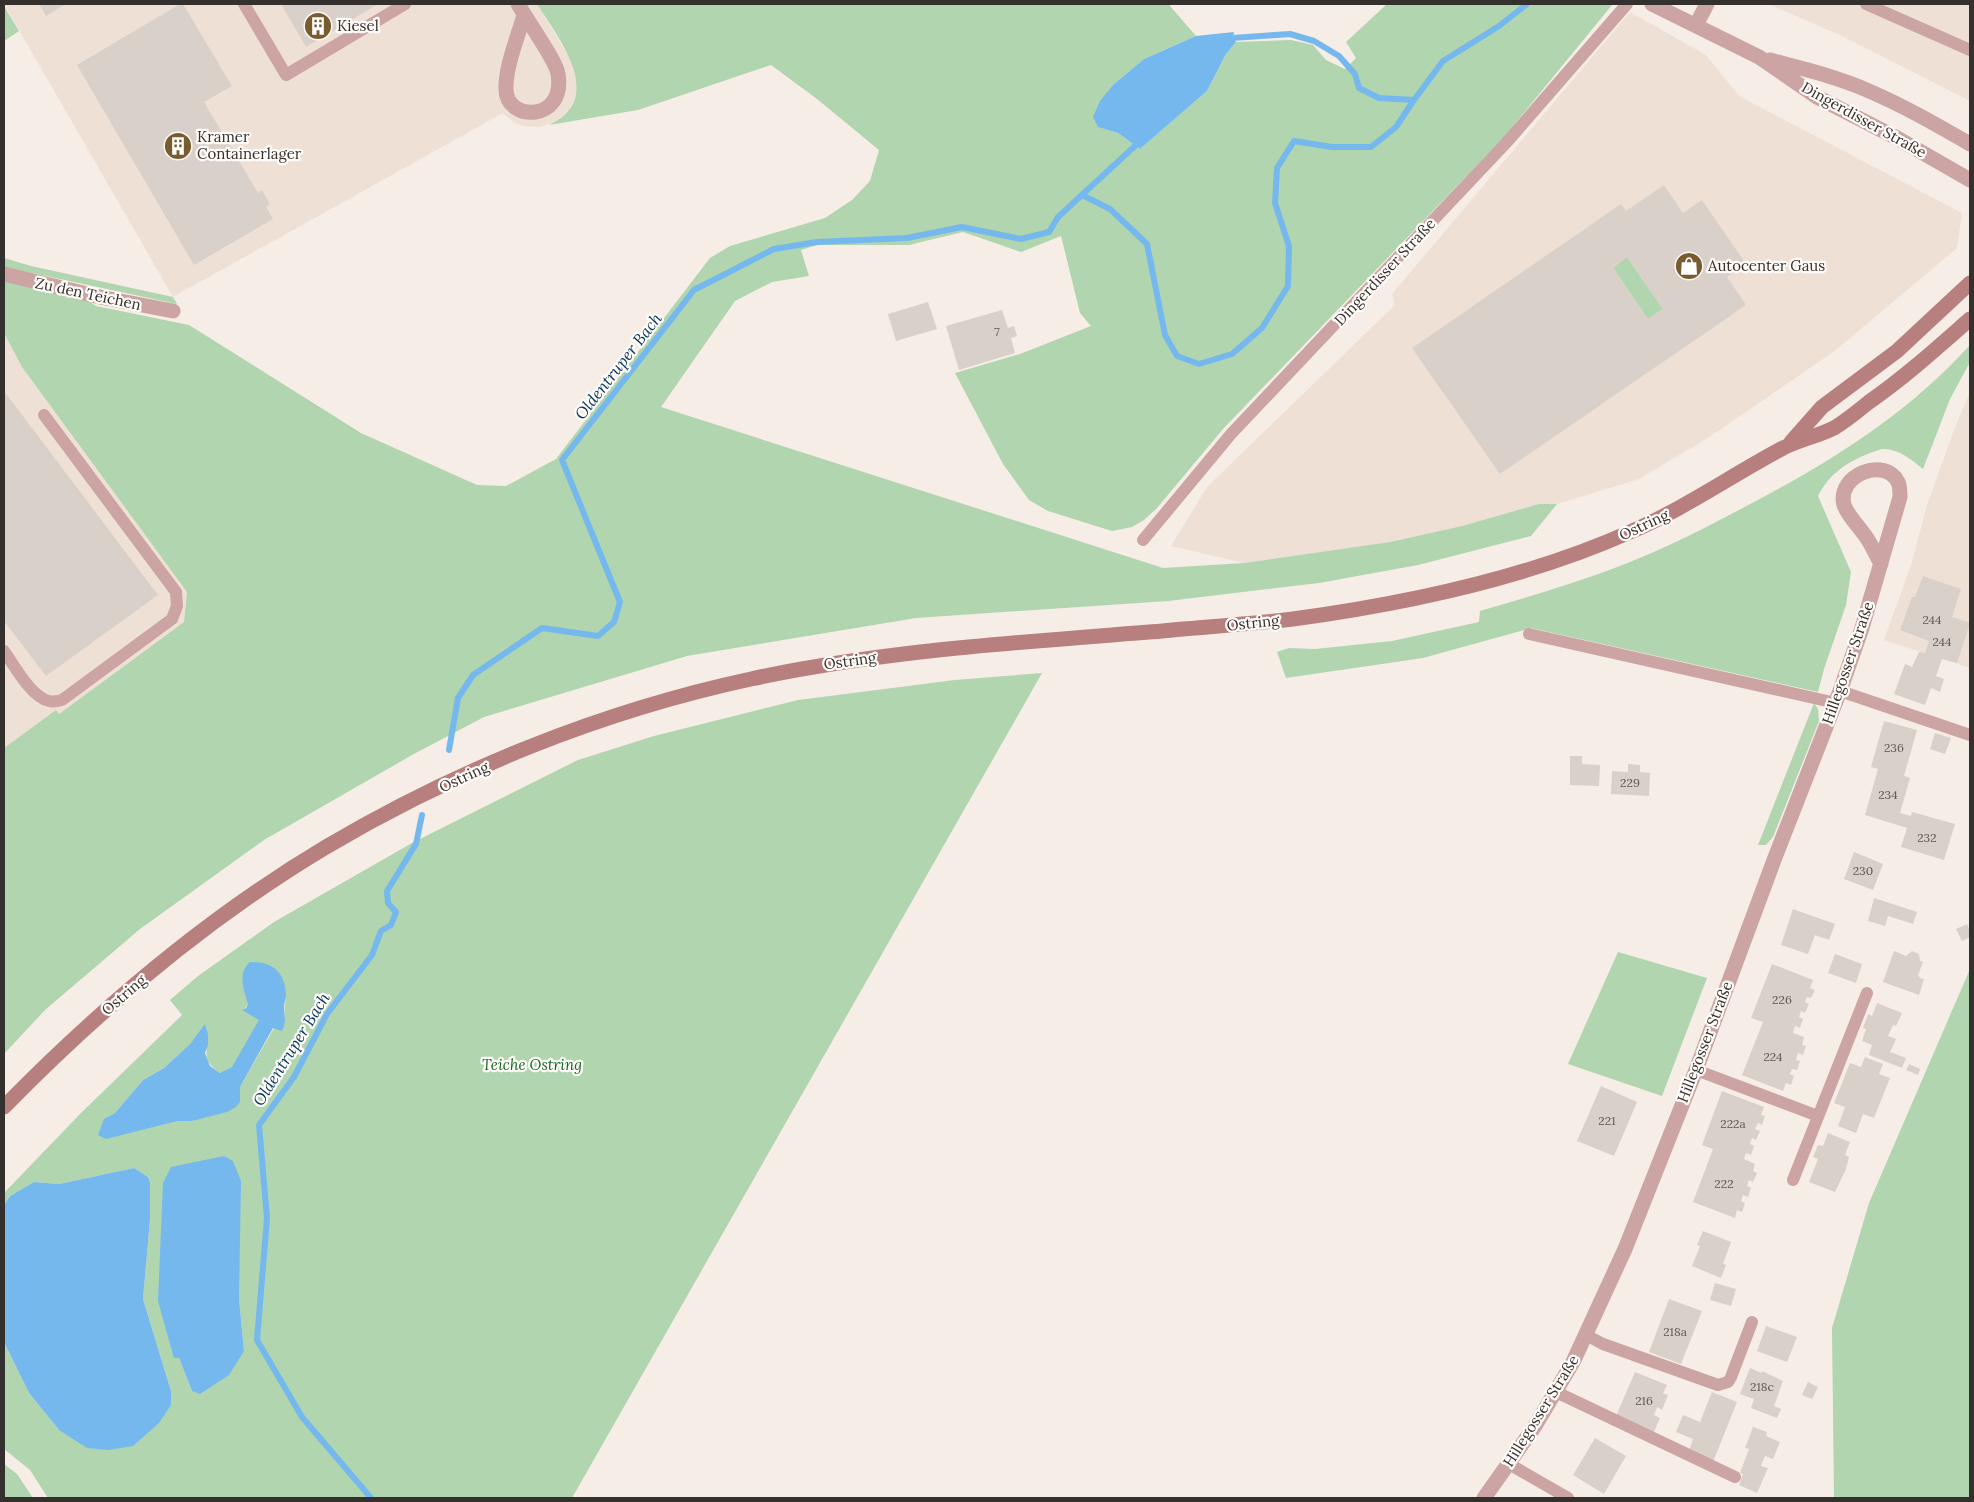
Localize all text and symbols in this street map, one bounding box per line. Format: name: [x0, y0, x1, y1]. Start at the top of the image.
building icon: Kiesel: [303, 11, 333, 41]
place label: Kiesel: [337, 16, 379, 35]
street label: Dingerdisser Straße: [1799, 77, 1930, 162]
place label: Kramer Containerlager: [197, 127, 302, 163]
building icon: Kramer Containerlager: [163, 131, 193, 161]
street label: Dingerdisser Straße: [1330, 214, 1439, 329]
shop icon: Autocenter Gaus: [1674, 251, 1704, 281]
place label: Autocenter Gaus: [1707, 256, 1825, 275]
street label: Zu den Teichen: [33, 273, 143, 314]
water label: Oldentruper Bach: [570, 309, 666, 423]
house number: 7: [994, 324, 1000, 339]
street label: Ostring: [1616, 504, 1672, 544]
street label: Hillegosser Straße: [1818, 599, 1877, 727]
street label: Ostring: [1226, 610, 1281, 635]
house number: 244: [1922, 612, 1942, 627]
house number: 244: [1932, 634, 1952, 649]
street label: Ostring: [822, 647, 878, 674]
house number: 236: [1884, 740, 1904, 755]
street label: Ostring: [436, 756, 492, 796]
house number: 229: [1620, 775, 1640, 790]
house number: 234: [1878, 787, 1898, 802]
house number: 232: [1917, 830, 1937, 845]
house number: 230: [1853, 863, 1873, 878]
street label: Ostring: [98, 970, 150, 1019]
street label: Hillegosser Straße: [1673, 979, 1736, 1105]
water label: Oldentruper Bach: [248, 989, 334, 1109]
house number: 226: [1772, 992, 1792, 1007]
house number: 224: [1763, 1049, 1783, 1064]
park label: Teiche Ostring: [482, 1055, 582, 1074]
house number: 221: [1598, 1113, 1616, 1128]
house number: 222a: [1720, 1116, 1746, 1131]
house number: 222: [1714, 1176, 1734, 1191]
house number: 218a: [1663, 1324, 1687, 1339]
street label: Hillegosser Straße: [1499, 1351, 1583, 1470]
house number: 218c: [1750, 1379, 1774, 1394]
house number: 216: [1635, 1393, 1653, 1408]

